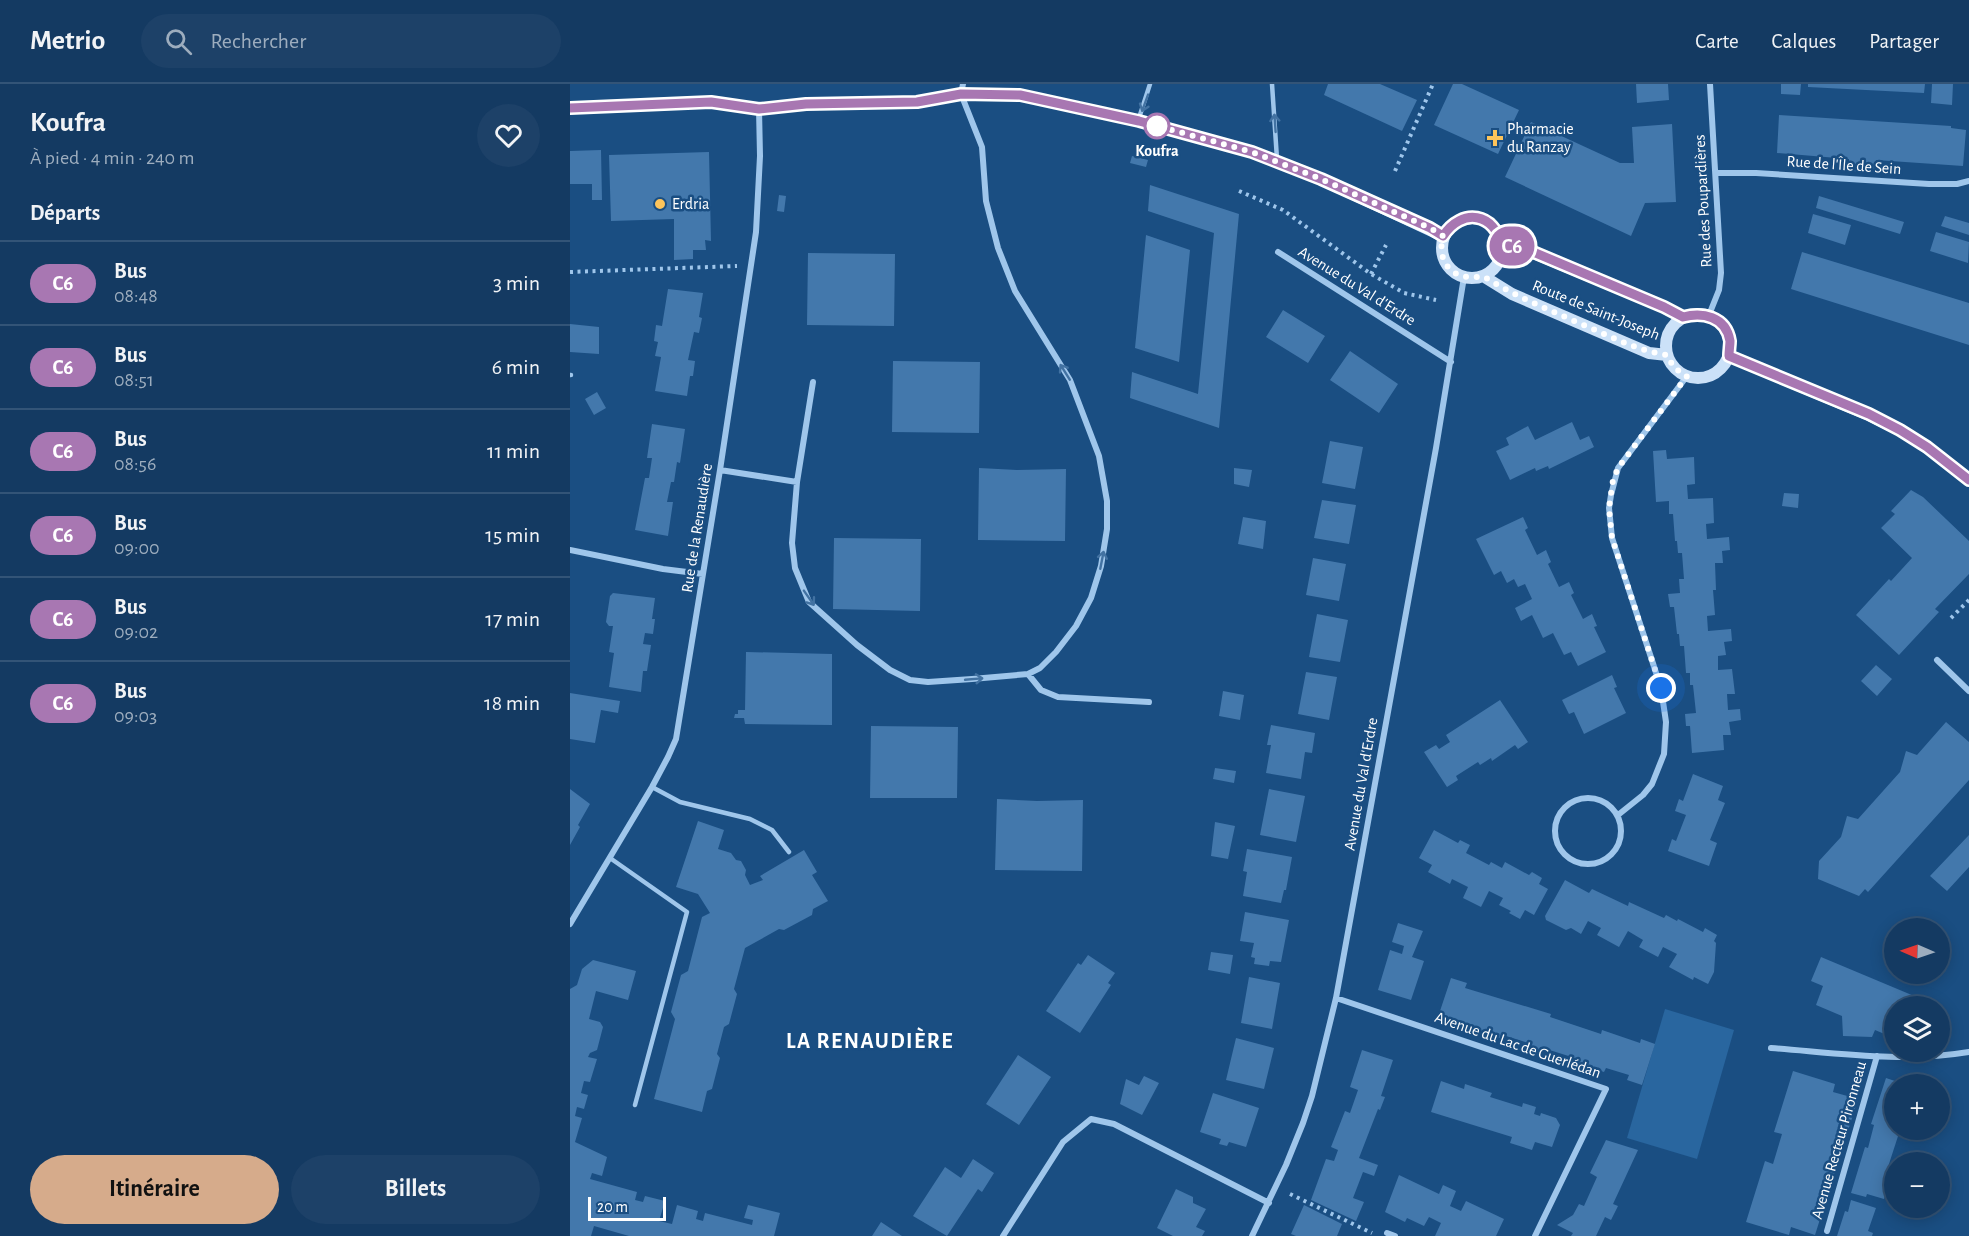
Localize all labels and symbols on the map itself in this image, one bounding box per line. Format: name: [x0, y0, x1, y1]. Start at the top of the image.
one-way arrow: [1139, 93, 1150, 111]
marker: Koufra: [1144, 113, 1170, 139]
one-way arrow: [1269, 113, 1280, 133]
place label: Pharmacie du Ranzay: [1507, 121, 1574, 156]
marker: Pharmacie du Ranzay: [1488, 131, 1502, 145]
street label: Rue des Poupardières: [1692, 134, 1714, 268]
place label: Koufra: [1135, 143, 1179, 159]
street label: Rue de l'Île de Sein: [1786, 151, 1902, 177]
place label: Erdria: [672, 196, 709, 212]
marker: Erdria: [653, 197, 667, 211]
line badge: C6: [1485, 226, 1539, 266]
street label: Avenue du Val d'Erdre: [1296, 243, 1418, 329]
street label: Route de Saint-Joseph: [1530, 277, 1662, 343]
one-way arrow: [1058, 364, 1071, 381]
street label: Rue de la Renaudière: [679, 462, 715, 594]
one-way arrow: [1097, 550, 1108, 570]
one-way arrow: [803, 590, 815, 606]
one-way arrow: [963, 673, 983, 684]
your location: [1646, 673, 1676, 703]
street label: Avenue du Val d'Erdre: [1341, 716, 1381, 852]
north arrow: [1884, 918, 1950, 984]
street label: Avenue du Lac de Guerlédan: [1433, 1009, 1603, 1081]
district label: LA RENAUDIÈRE: [786, 1027, 954, 1052]
street label: Avenue Recteur Pironneau: [1809, 1059, 1869, 1221]
scale bar: [588, 1194, 666, 1222]

